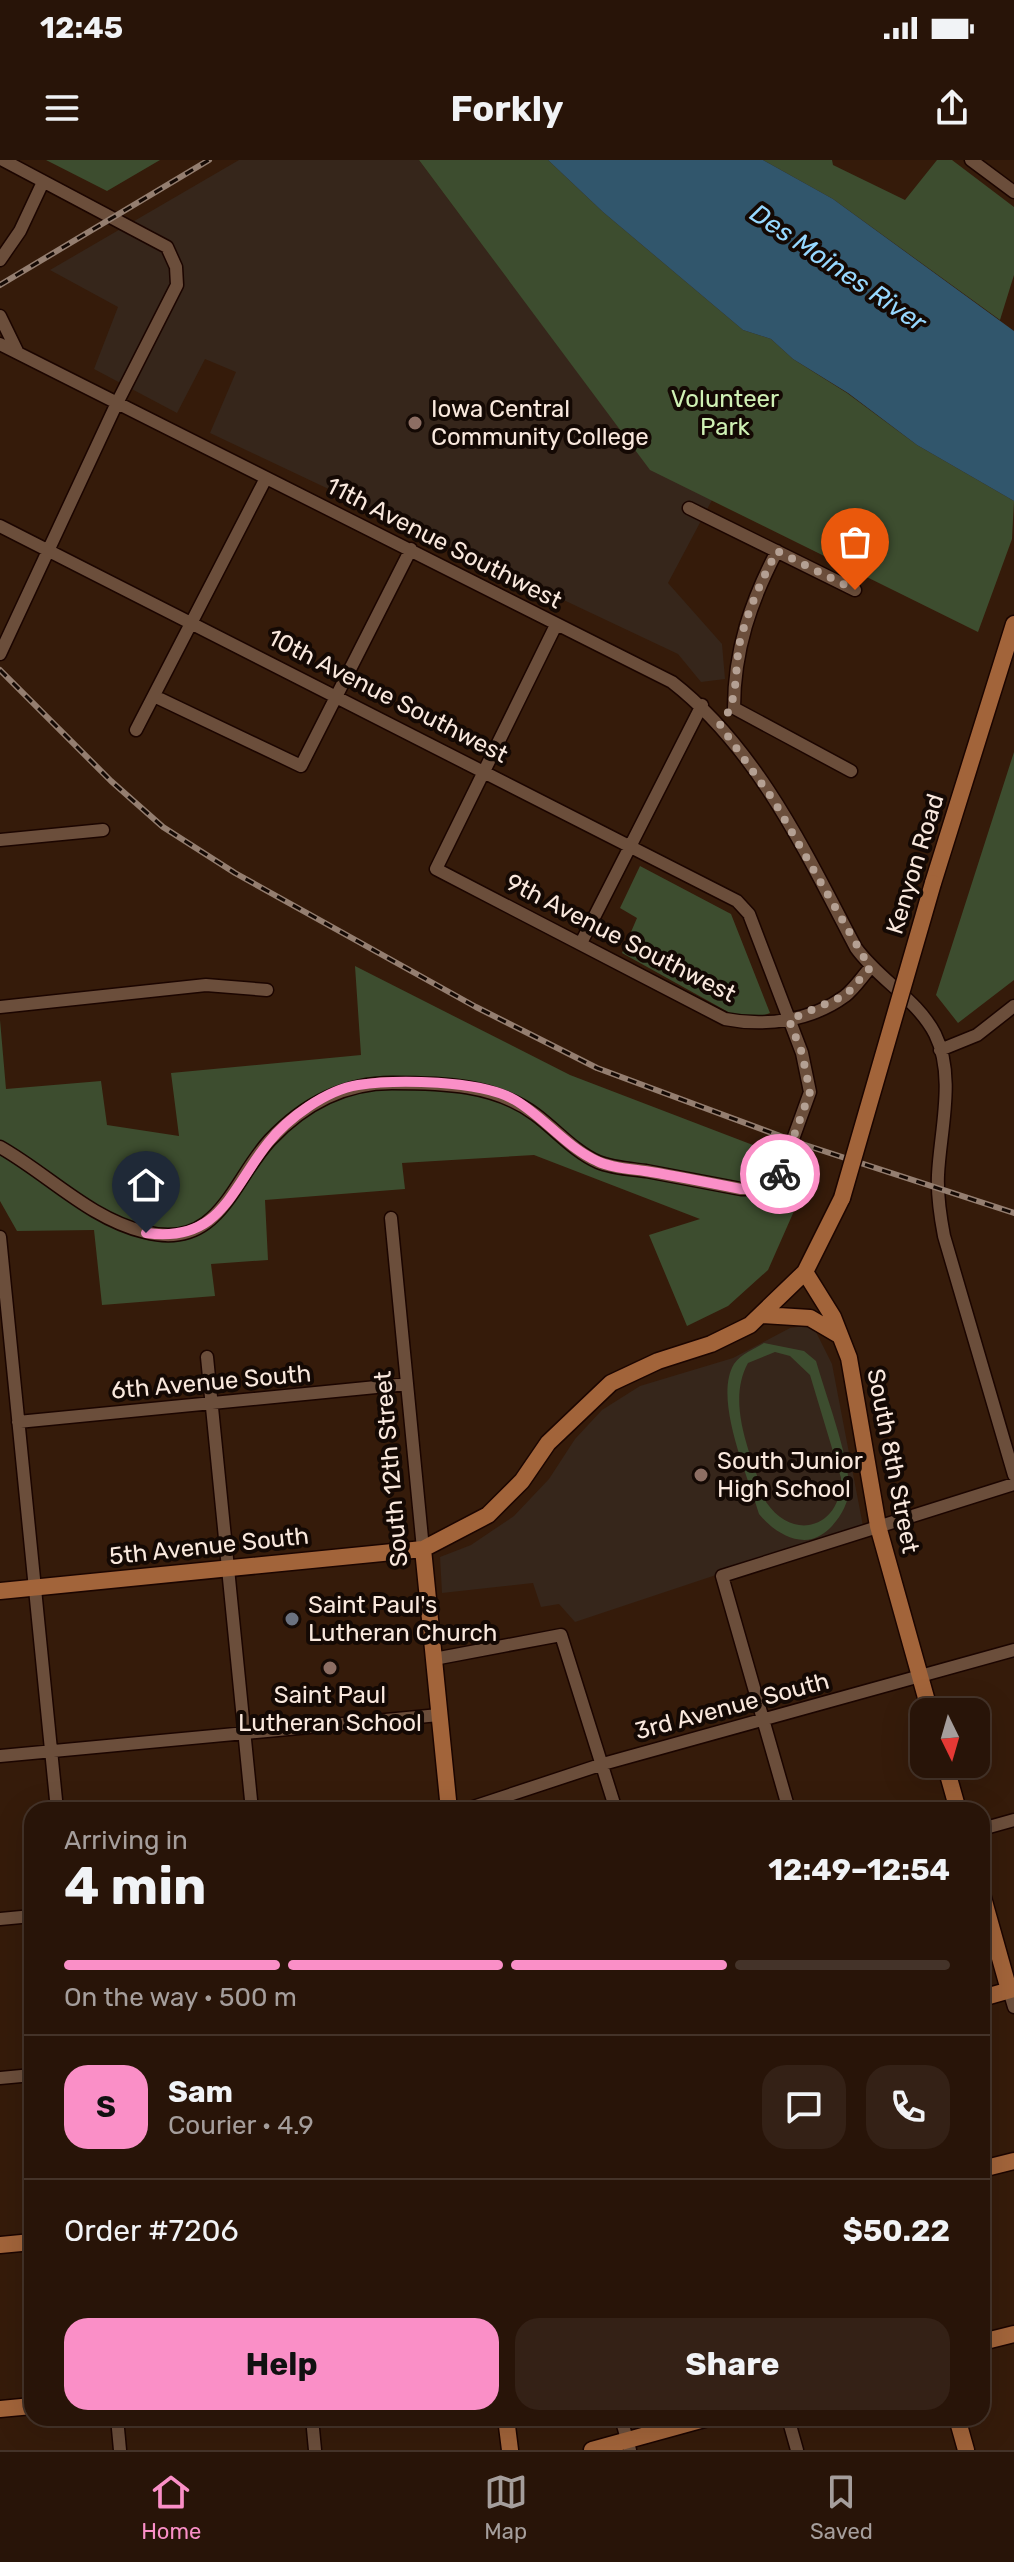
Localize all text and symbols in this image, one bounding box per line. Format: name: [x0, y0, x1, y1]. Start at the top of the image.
text: 12:45: [40, 10, 123, 46]
icon: menu: [40, 86, 84, 130]
icon: share: [930, 86, 974, 130]
text: Forkly: [450, 87, 564, 130]
water label: Des Moines River: [744, 198, 933, 339]
park label: Volunteer Park: [671, 385, 779, 441]
place label: Iowa Central Community College: [431, 395, 649, 451]
marker: Iowa Central Community College: [406, 414, 424, 432]
street label: 11th Avenue Southwest: [322, 471, 566, 615]
pin: [821, 508, 889, 590]
icon: bag: [833, 520, 877, 564]
street label: 10th Avenue Southwest: [263, 623, 513, 769]
street label: Kenyon Road: [880, 790, 950, 938]
street label: 9th Avenue Southwest: [501, 868, 741, 1008]
courier: [740, 1134, 820, 1214]
pin: [112, 1151, 180, 1233]
icon: bike: [758, 1152, 802, 1196]
icon: home: [124, 1163, 168, 1207]
street label: 6th Avenue South: [110, 1359, 312, 1405]
street label: South 8th Street: [861, 1366, 925, 1556]
street label: South 12th Street: [368, 1370, 414, 1568]
place label: South Junior High School: [717, 1447, 863, 1503]
marker: South Junior High School: [692, 1466, 710, 1484]
street label: 5th Avenue South: [108, 1522, 310, 1570]
place label: Saint Paul's Lutheran Church: [308, 1591, 497, 1647]
marker: Saint Paul's Lutheran Church: [283, 1610, 301, 1628]
marker: Saint Paul Lutheran School: [321, 1659, 339, 1677]
street label: 3rd Avenue South: [632, 1667, 832, 1745]
place label: Saint Paul Lutheran School: [238, 1681, 422, 1737]
north arrow: [910, 1698, 990, 1778]
map controls: [910, 1698, 990, 1778]
text: Arriving in: [64, 1825, 188, 1856]
text: 12:49–12:54: [768, 1852, 950, 1888]
text: 4 min: [64, 1855, 207, 1917]
text: On the way · 500 m: [64, 1982, 297, 2013]
button: chat: [762, 2065, 846, 2149]
button: phone: [866, 2065, 950, 2149]
text: Sam: [168, 2074, 233, 2110]
text: S: [96, 2089, 116, 2125]
text: Courier · 4.9: [168, 2110, 314, 2141]
text: Order #7206: [64, 2213, 239, 2249]
text: $50.22: [843, 2213, 950, 2249]
button: Help: [64, 2318, 499, 2410]
button: Share: [515, 2318, 950, 2410]
tab: Home: [141, 2470, 201, 2545]
tab: Map: [484, 2470, 528, 2545]
tab: Saved: [810, 2470, 873, 2545]

